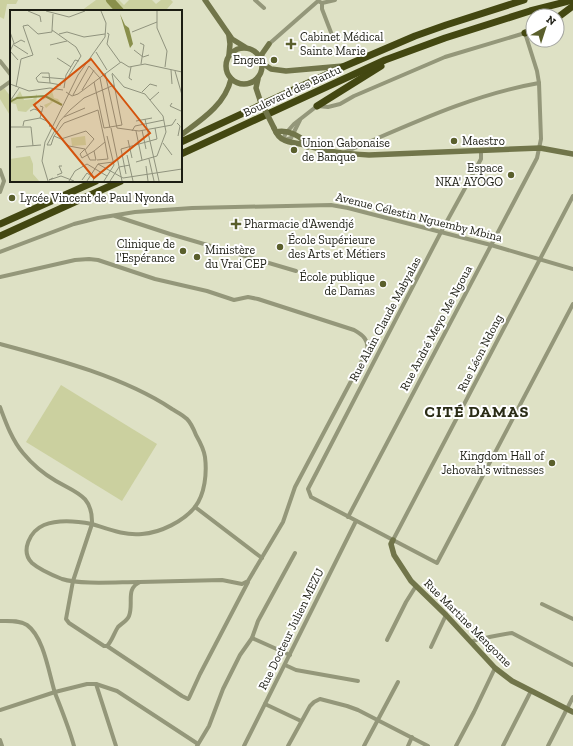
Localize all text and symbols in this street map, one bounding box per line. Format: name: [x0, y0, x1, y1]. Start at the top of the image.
north arrow: [525, 8, 565, 48]
inset map: [10, 10, 182, 182]
text: N: [544, 13, 559, 29]
place label: Cabinet Médical Sainte Marie: [300, 30, 383, 58]
marker: Cabinet Médical Sainte Marie: [285, 38, 297, 50]
place label: Engen: [233, 53, 266, 67]
marker: Engen: [269, 55, 279, 65]
street label: Boulevard des Bantu: [241, 62, 343, 120]
place label: Maestro: [462, 134, 505, 148]
place label: Union Gabonaise de Banque: [302, 136, 390, 164]
marker: Maestro: [449, 136, 459, 146]
marker: Union Gabonaise de Banque: [289, 145, 299, 155]
place label: Espace NKA' AYOGO: [435, 161, 503, 189]
marker: Espace NKA' AYOGO: [506, 170, 516, 180]
street label: Avenue Célestin Nguemby Mbina: [334, 189, 504, 245]
place label: Lycée Vincent de Paul Nyonda: [20, 191, 174, 205]
marker: Lycée Vincent de Paul Nyonda: [7, 193, 17, 203]
place label: Pharmacie d'Awendjé: [244, 217, 354, 232]
marker: Pharmacie d'Awendjé: [231, 219, 241, 229]
place label: École Supérieure des Arts et Métiers: [288, 232, 386, 261]
place label: Clinique de l'Espérance: [116, 237, 175, 265]
marker: École Supérieure des Arts et Métiers: [275, 242, 285, 252]
place label: Ministère du Vrai CEP: [205, 243, 267, 271]
marker: Clinique de l'Espérance: [178, 246, 188, 256]
marker: Ministère du Vrai CEP: [192, 252, 202, 262]
street label: Rue Alain Claude Mabyalas: [346, 254, 424, 384]
street label: Rue André Meyo Me Ngoua: [397, 263, 475, 393]
place label: École publique de Damas: [300, 269, 375, 298]
marker: École publique de Damas: [378, 279, 388, 289]
street label: Rue Léon Ndong: [454, 311, 506, 394]
district label: CITÉ DAMAS: [425, 402, 529, 421]
place label: Kingdom Hall of Jehovah's witnesses: [441, 449, 545, 477]
marker: Kingdom Hall of Jehovah's witnesses: [547, 458, 557, 468]
street label: Rue Docteur Julien MEZU: [255, 565, 327, 692]
street label: Rue Martine Mengome: [421, 576, 515, 670]

